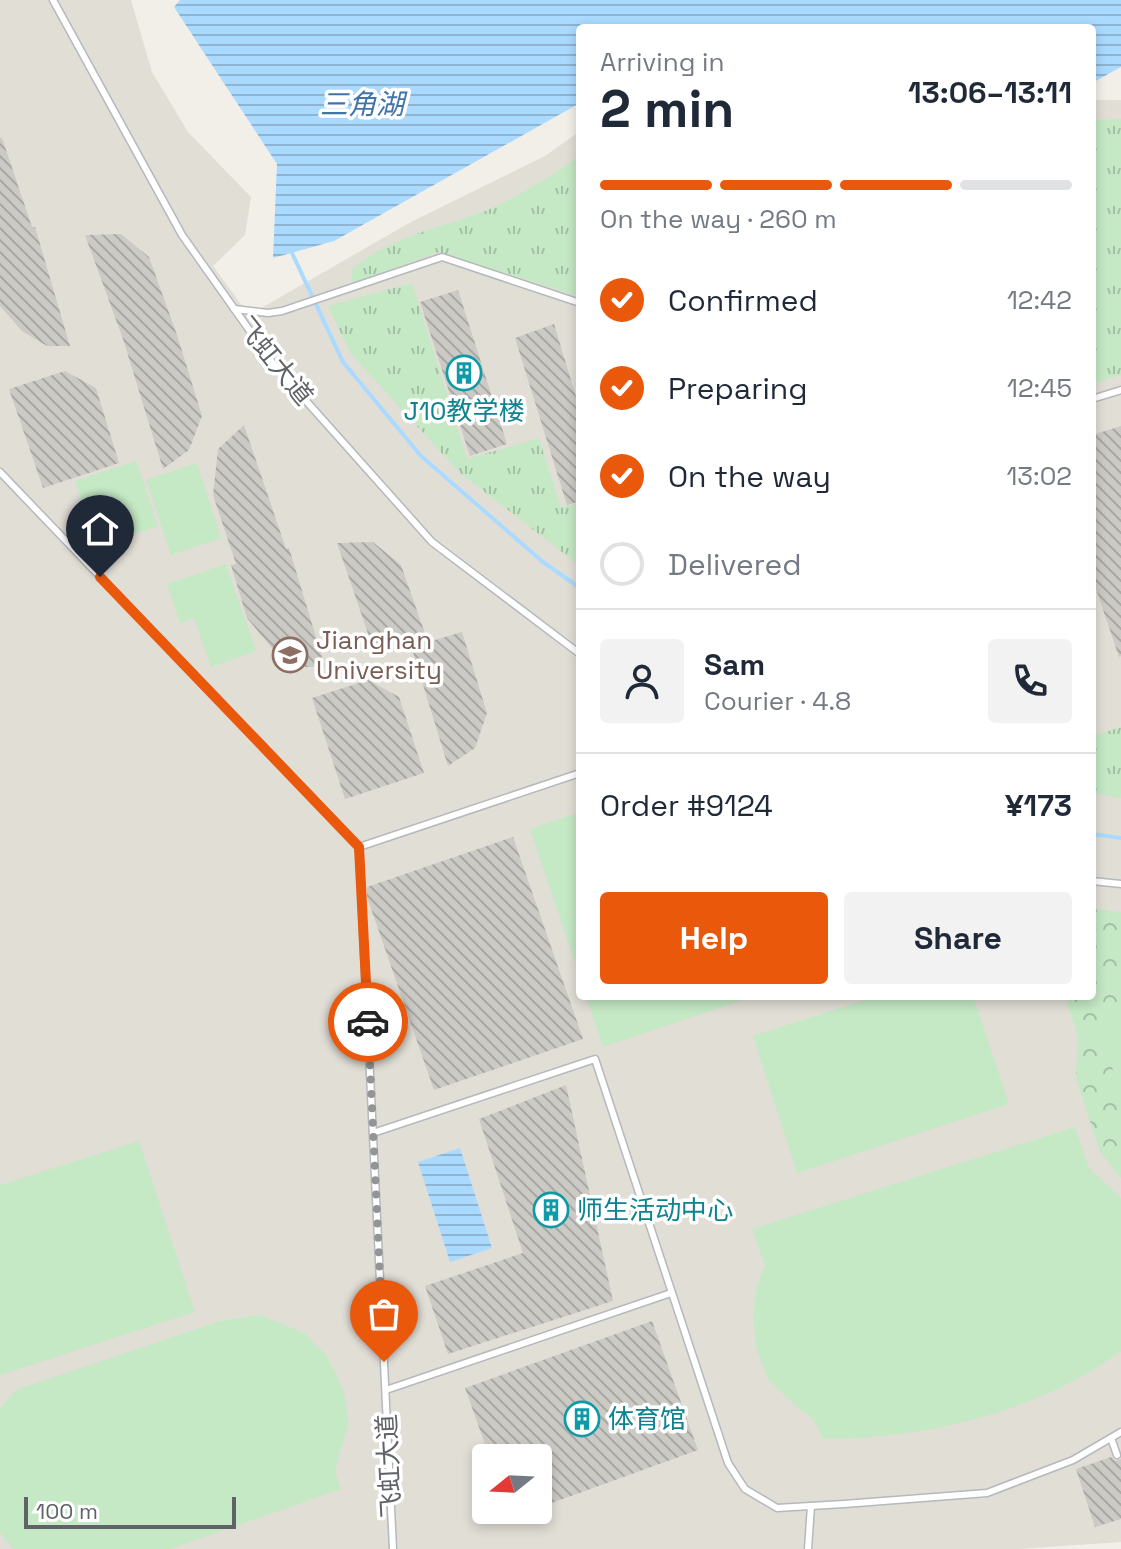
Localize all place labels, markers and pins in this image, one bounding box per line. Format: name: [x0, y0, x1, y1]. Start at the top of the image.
building icon: J10教学楼: [445, 354, 483, 392]
place label: J10教学楼: [404, 394, 524, 428]
pin: [66, 495, 134, 577]
place label: Jianghan University: [316, 623, 442, 687]
school or university icon: Jianghan University: [271, 636, 309, 674]
building icon: 师生活动中心: [532, 1191, 570, 1229]
place label: 师生活动中心: [577, 1193, 733, 1227]
pin: [350, 1280, 418, 1362]
building icon: 体育馆: [563, 1400, 601, 1438]
place label: 体育馆: [608, 1402, 686, 1436]

